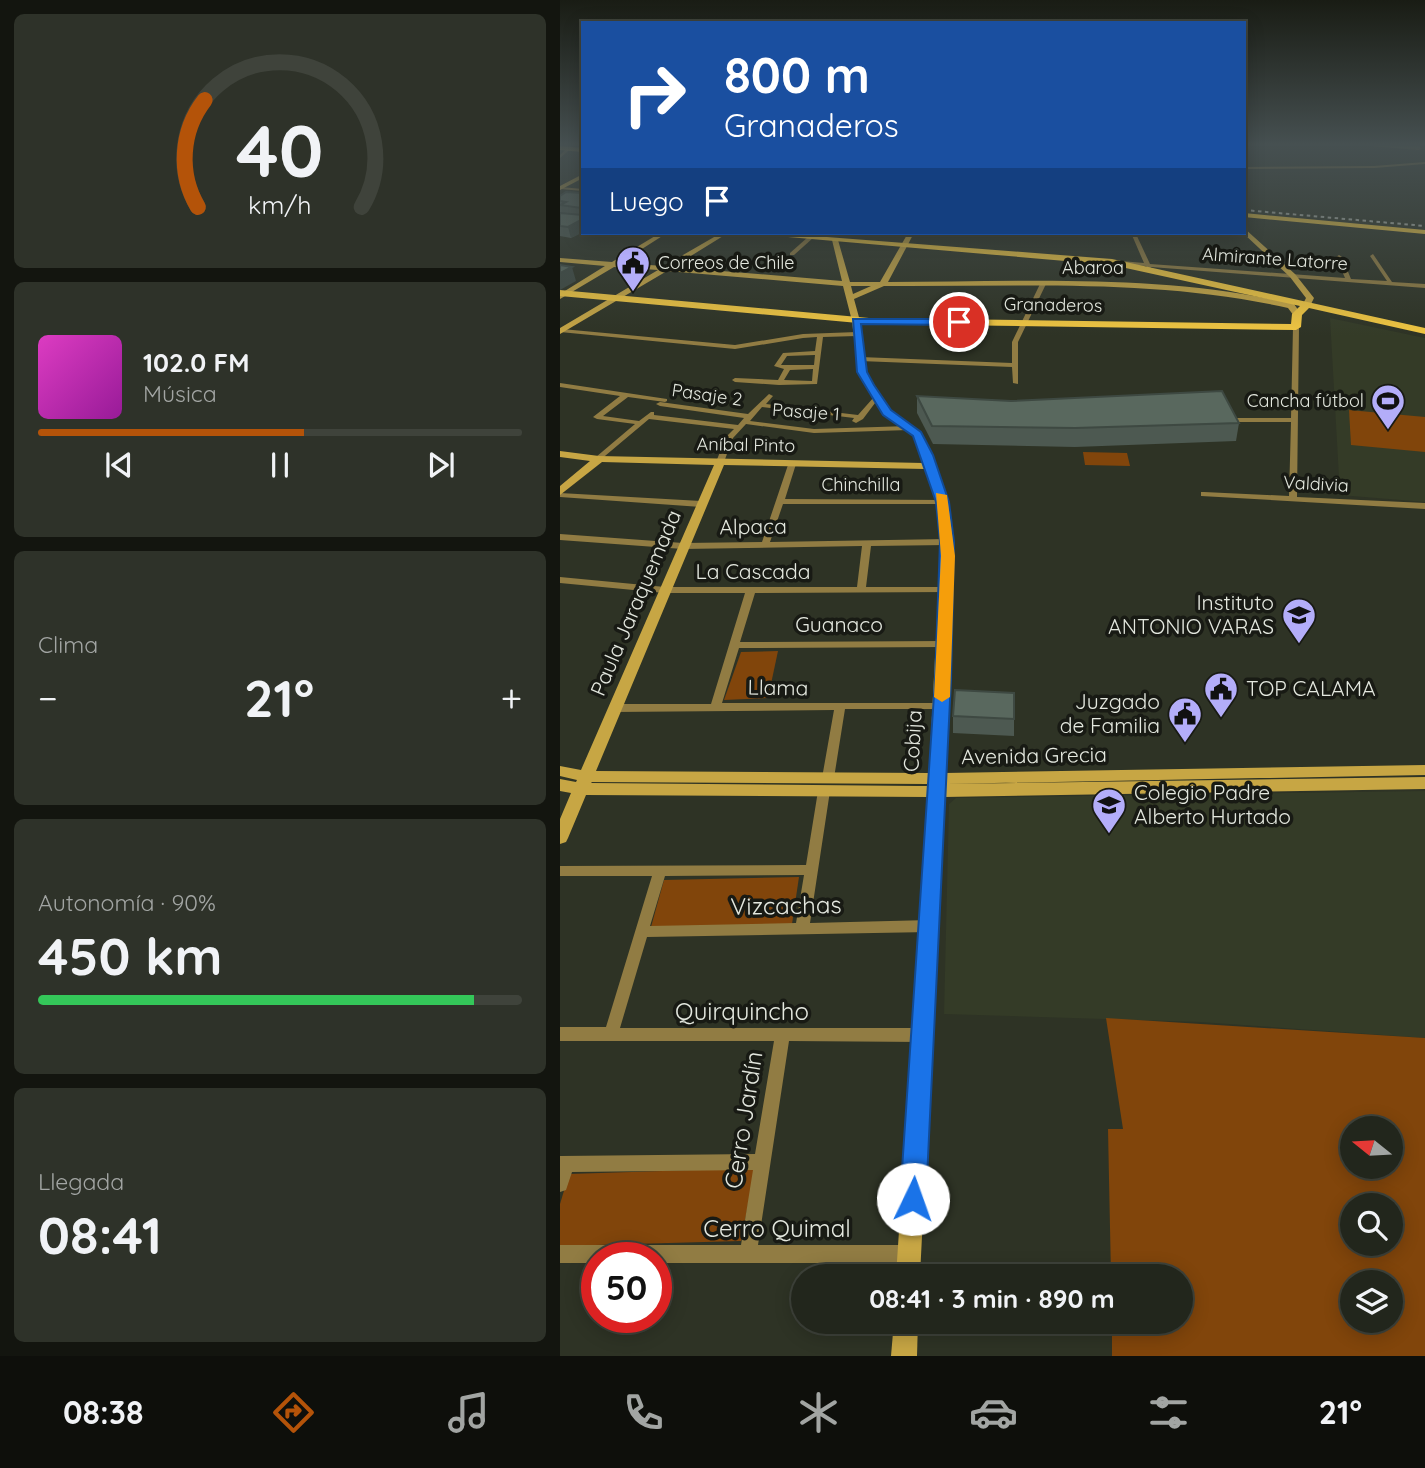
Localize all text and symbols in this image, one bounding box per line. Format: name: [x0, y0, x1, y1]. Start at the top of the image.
text: 800 m: [724, 44, 870, 105]
icon: right: [609, 49, 700, 140]
text: 40: [236, 105, 324, 196]
text: Granaderos: [724, 105, 899, 145]
icon: arrive: [698, 182, 736, 220]
text: Luego: [609, 185, 684, 218]
text: km/h: [248, 189, 312, 220]
street label: Almirante Latorre: [1201, 242, 1349, 275]
public building icon: Correos de Chile: [614, 244, 652, 293]
place label: Correos de Chile: [658, 251, 794, 274]
street label: Abaroa: [1062, 256, 1124, 279]
pin: [929, 292, 989, 352]
street label: Granaderos: [1004, 292, 1102, 317]
icon: arrive: [940, 303, 978, 341]
text: 102.0 FM: [143, 346, 250, 379]
street label: Pasaje 2: [670, 378, 744, 411]
text: Música: [143, 379, 217, 408]
sports icon: Cancha fútbol: [1369, 382, 1407, 431]
place label: Cancha fútbol: [1247, 389, 1364, 412]
street label: Pasaje 1: [771, 398, 841, 425]
street label: Aníbal Pinto: [696, 432, 796, 457]
icon: previous: [100, 446, 138, 484]
icon: pause: [261, 446, 299, 484]
icon: next: [422, 446, 460, 484]
street label: Valdivia: [1283, 470, 1349, 497]
street label: Chinchilla: [822, 473, 900, 496]
street label: Paula Jaraquemada: [584, 506, 686, 699]
street label: Alpaca: [719, 512, 787, 540]
street label: La Cascada: [696, 558, 810, 584]
place label: Instituto ANTONIO VARAS: [1108, 589, 1274, 639]
school or university icon: Instituto ANTONIO VARAS: [1280, 596, 1318, 645]
street label: Guanaco: [795, 611, 883, 637]
text: Clima: [38, 630, 98, 659]
text: 21°: [244, 665, 314, 730]
public building icon: TOP CALAMA: [1202, 670, 1240, 719]
street label: Llama: [747, 673, 809, 701]
text: −: [38, 674, 58, 722]
text: +: [501, 674, 522, 722]
place label: TOP CALAMA: [1246, 675, 1376, 701]
place label: Juzgado de Familia: [1060, 688, 1160, 738]
public building icon: Juzgado de Familia: [1166, 695, 1204, 744]
street label: Cobija: [897, 709, 927, 773]
street label: Avenida Grecia: [961, 741, 1107, 769]
place label: Colegio Padre Alberto Hurtado: [1134, 779, 1291, 829]
school or university icon: Colegio Padre Alberto Hurtado: [1090, 786, 1128, 835]
text: Autonomía · 90%: [38, 888, 216, 917]
street label: Vizcachas: [730, 889, 842, 921]
text: 450 km: [38, 923, 223, 988]
street label: Quirquincho: [675, 996, 809, 1026]
street label: Cerro Jardín: [717, 1049, 769, 1191]
north arrow: [1340, 1116, 1404, 1180]
map controls: [1340, 1116, 1403, 1333]
position arrow: [876, 1162, 950, 1236]
text: Llegada: [38, 1167, 124, 1196]
button: search: [1340, 1193, 1403, 1256]
text: 08:41: [38, 1202, 162, 1267]
street label: Cerro Quimal: [703, 1213, 851, 1243]
speed limit sign: 50: [581, 1242, 672, 1333]
button: layers: [1340, 1270, 1403, 1333]
text: 08:41 · 3 min · 890 m: [869, 1282, 1115, 1315]
icon: directions: [269, 1388, 318, 1437]
icon: music: [444, 1388, 493, 1437]
icon: phone: [619, 1388, 668, 1437]
icon: climate: [794, 1388, 843, 1437]
icon: car: [969, 1388, 1018, 1437]
icon: filters: [1144, 1388, 1193, 1437]
text: 08:38: [63, 1392, 144, 1432]
text: 21°: [1319, 1392, 1362, 1432]

